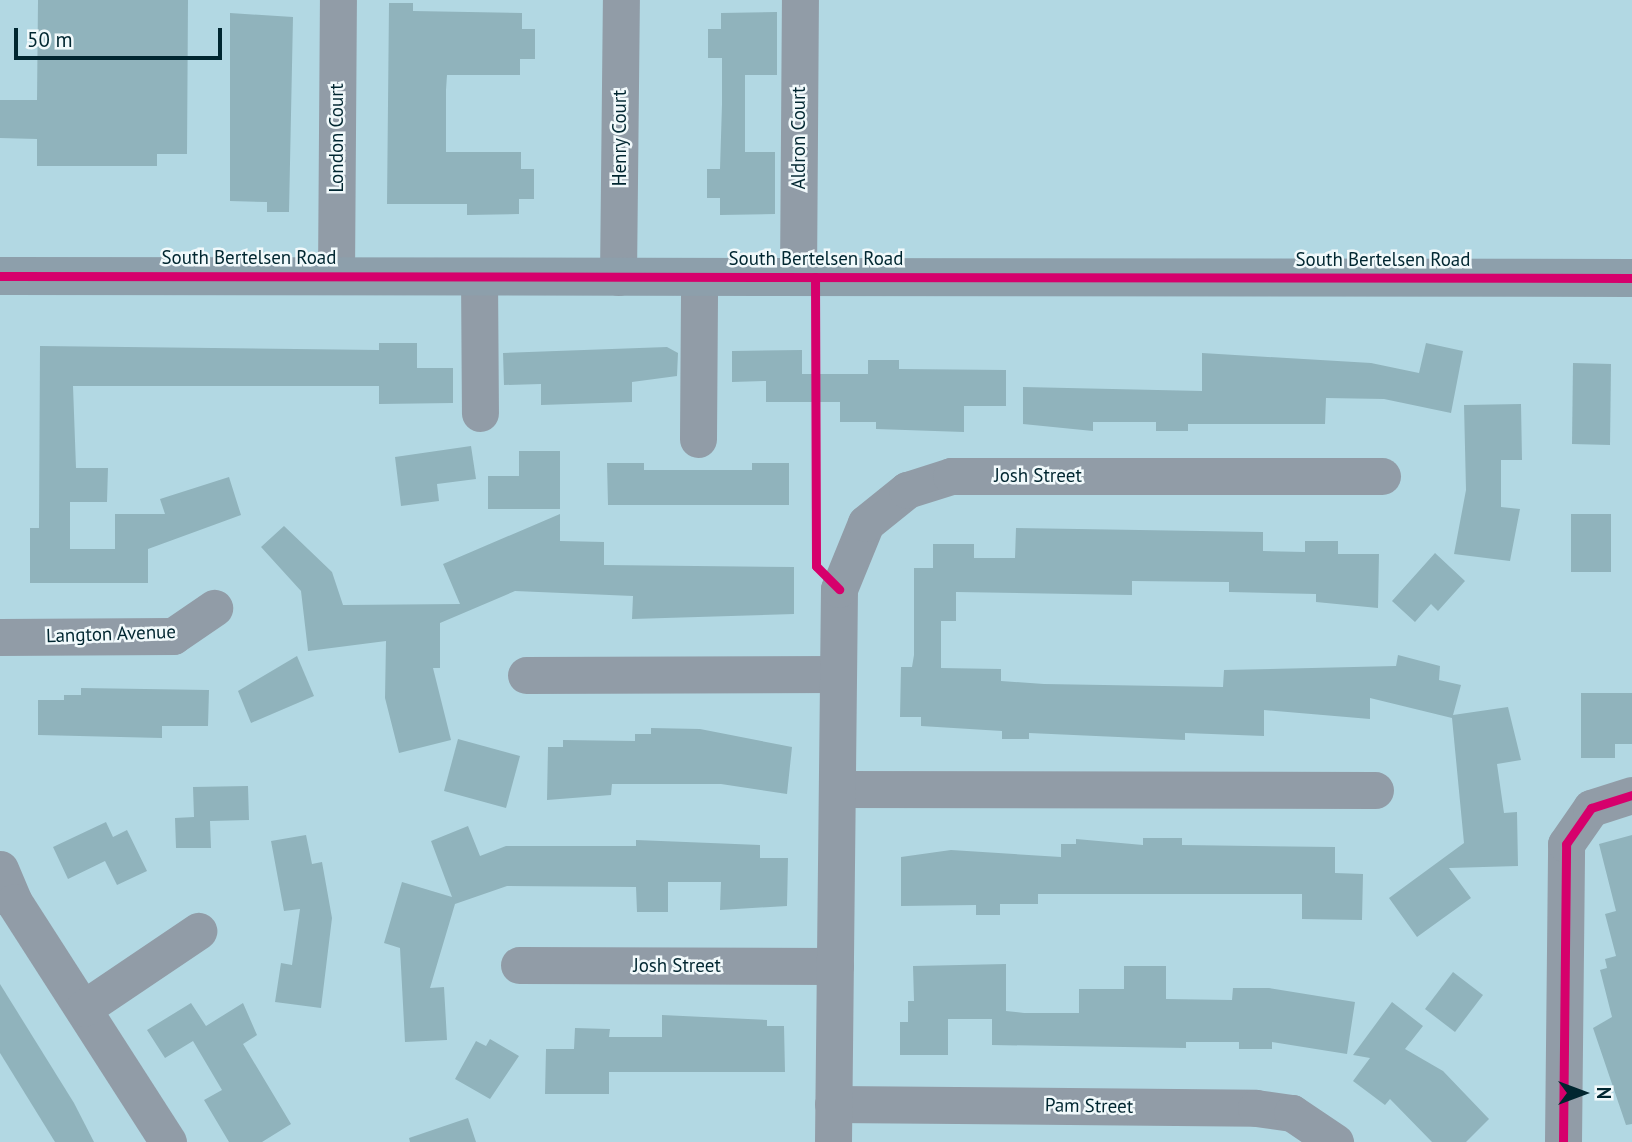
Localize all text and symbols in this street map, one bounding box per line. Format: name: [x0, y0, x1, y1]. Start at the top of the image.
scale bar: [18, 14, 226, 58]
text: 50 m: [27, 26, 73, 53]
street label: London Court: [326, 83, 348, 193]
street label: Aldron Court: [788, 86, 810, 190]
street label: Henry Court: [609, 89, 631, 187]
street label: South Bertelsen Road: [162, 247, 336, 269]
street label: South Bertelsen Road: [729, 248, 903, 270]
street label: South Bertelsen Road: [1296, 249, 1470, 271]
street label: Josh Street: [994, 465, 1082, 487]
street label: Langton Avenue: [45, 620, 177, 648]
street label: Josh Street: [633, 955, 721, 977]
north arrow: [1548, 1058, 1618, 1128]
text: N: [1592, 1087, 1616, 1099]
street label: Pam Street: [1045, 1094, 1133, 1118]

